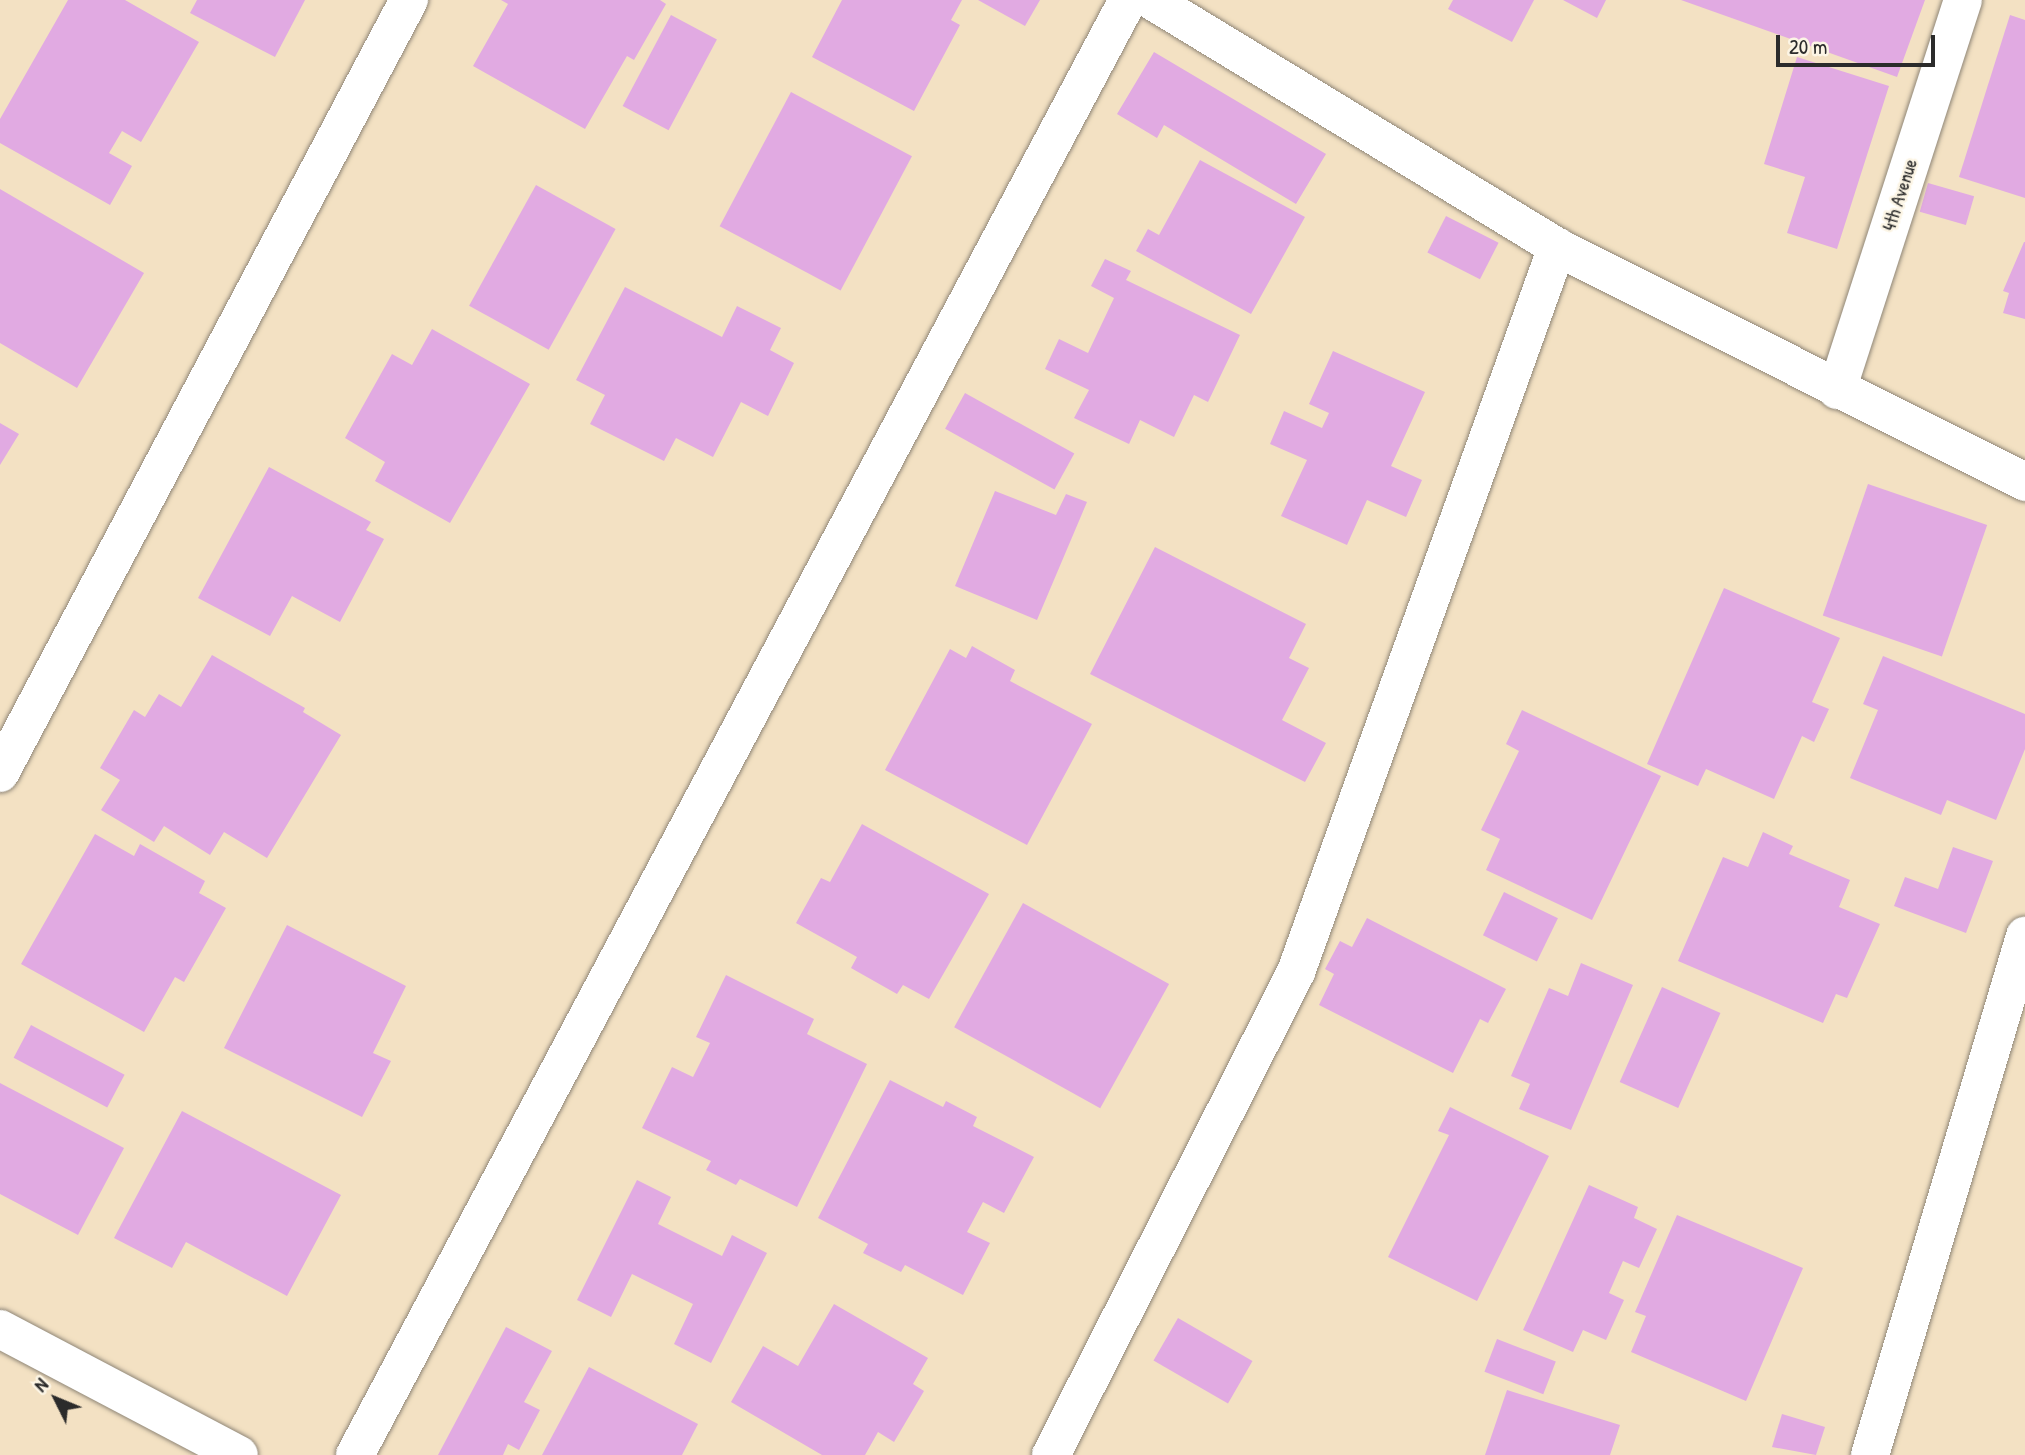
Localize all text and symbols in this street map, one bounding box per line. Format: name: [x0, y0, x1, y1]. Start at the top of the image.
scale bar: [1780, 21, 1939, 65]
text: 20 m: [1789, 32, 1827, 61]
street label: 4th Avenue: [1878, 156, 1922, 234]
north arrow: [21, 1364, 91, 1434]
text: N: [28, 1372, 54, 1397]

